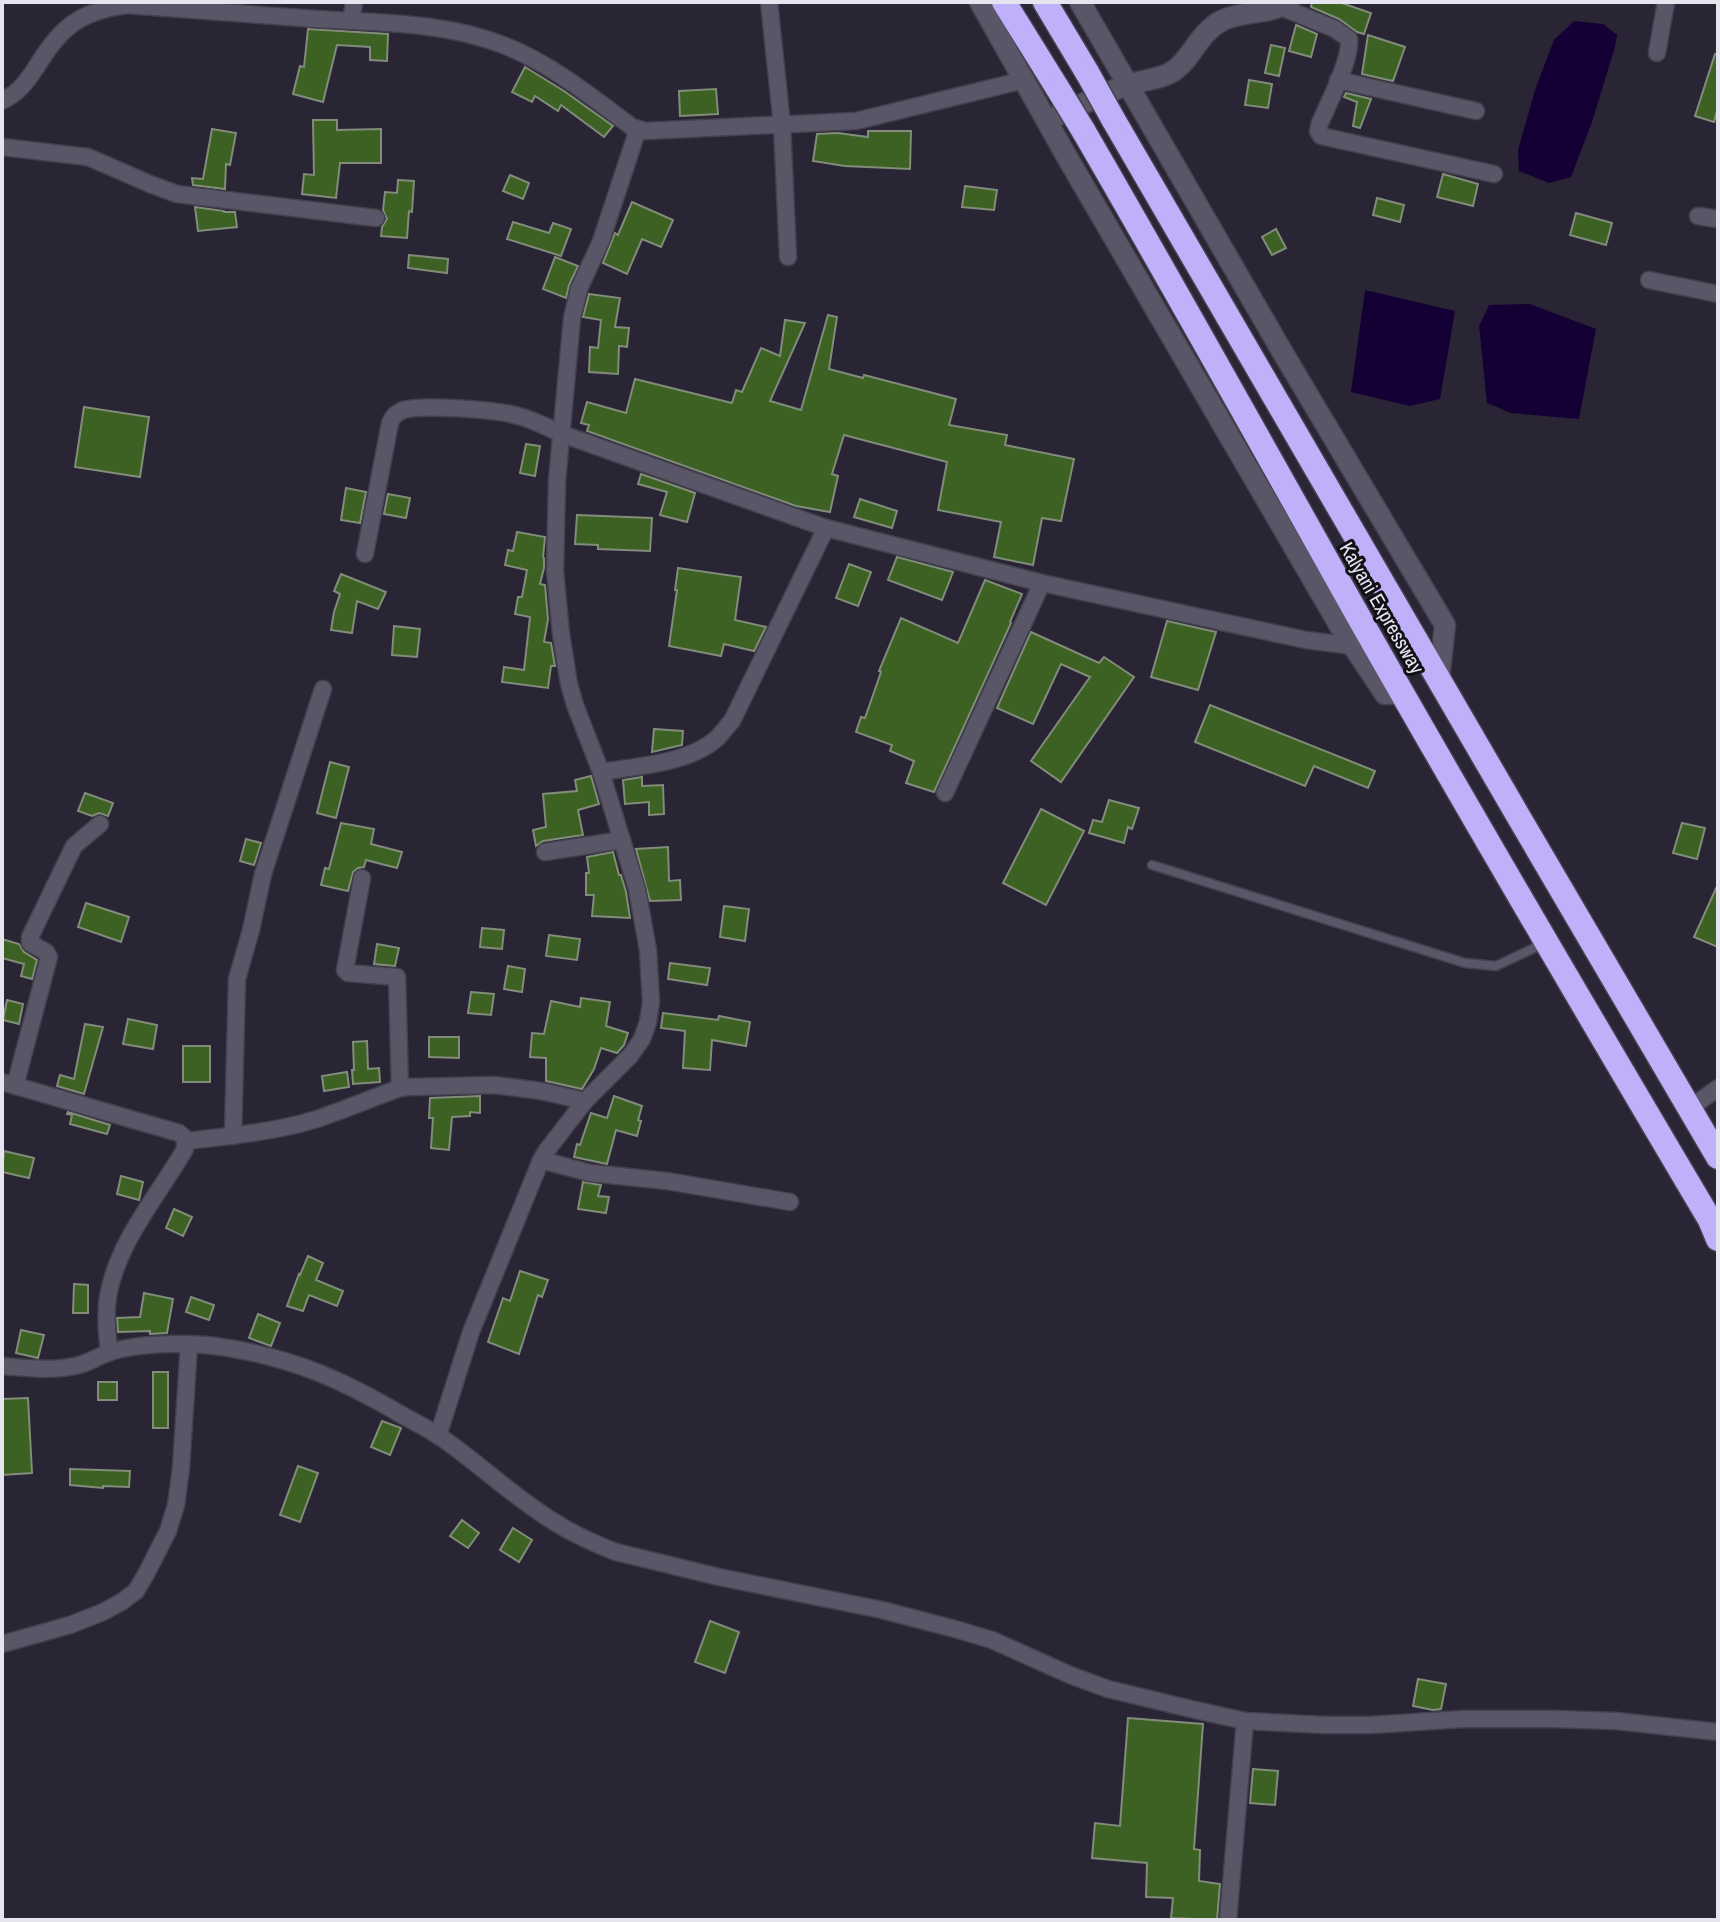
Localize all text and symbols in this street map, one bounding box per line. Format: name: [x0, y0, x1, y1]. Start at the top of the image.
street label: Kalyani Expressway: [1334, 537, 1431, 679]

